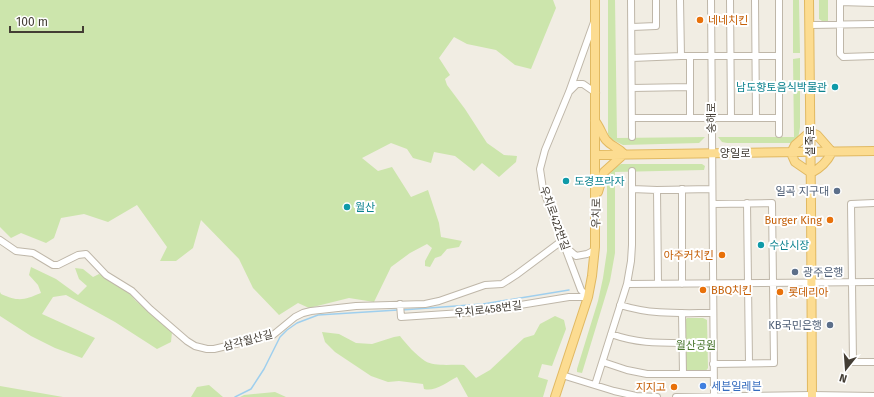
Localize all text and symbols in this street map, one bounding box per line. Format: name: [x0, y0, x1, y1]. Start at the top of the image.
scale bar: [10, 8, 83, 34]
place label: 네네치킨: [708, 14, 748, 27]
text: 100 m: [16, 15, 48, 29]
marker: 네네치킨: [695, 15, 705, 25]
place label: 남도향토음식박물관: [736, 81, 827, 94]
marker: 남도향토음식박물관: [830, 82, 840, 92]
street label: 송해로: [705, 103, 718, 133]
street label: 설죽로: [804, 126, 817, 156]
street label: 양일로: [720, 147, 750, 160]
place label: 도경프라자: [574, 175, 625, 188]
marker: 도경프라자: [561, 176, 571, 186]
street label: 우치로422번길: [537, 184, 572, 252]
place label: 일곡 지구대: [775, 185, 829, 198]
marker: 일곡 지구대: [832, 186, 842, 196]
street label: 우치로: [590, 198, 603, 228]
place label: 월산: [355, 201, 375, 214]
marker: 월산: [342, 202, 352, 212]
place label: Burger King: [764, 214, 822, 227]
marker: Burger King: [825, 215, 835, 225]
place label: 수산시장: [769, 239, 809, 252]
marker: 수산시장: [756, 240, 766, 250]
place label: 아주커치킨: [663, 249, 714, 262]
marker: 아주커치킨: [717, 250, 727, 260]
place label: 광주은행: [803, 266, 843, 279]
marker: 광주은행: [790, 267, 800, 277]
place label: BBQ치킨: [711, 284, 752, 297]
marker: BBQ치킨: [698, 285, 708, 295]
place label: 롯데리아: [788, 286, 828, 299]
marker: 롯데리아: [775, 287, 785, 297]
street label: 우치로458번길: [454, 299, 523, 320]
place label: KB국민은행: [768, 319, 822, 332]
marker: KB국민은행: [825, 320, 835, 330]
street label: 삼각월산길: [222, 328, 274, 353]
park label: 월산공원: [676, 339, 716, 352]
north arrow: [826, 349, 866, 389]
text: N: [838, 371, 849, 385]
place label: 세븐일레븐: [711, 380, 762, 393]
place label: 지지고: [636, 381, 666, 394]
marker: 세븐일레븐: [698, 381, 708, 391]
marker: 지지고: [669, 382, 679, 392]

